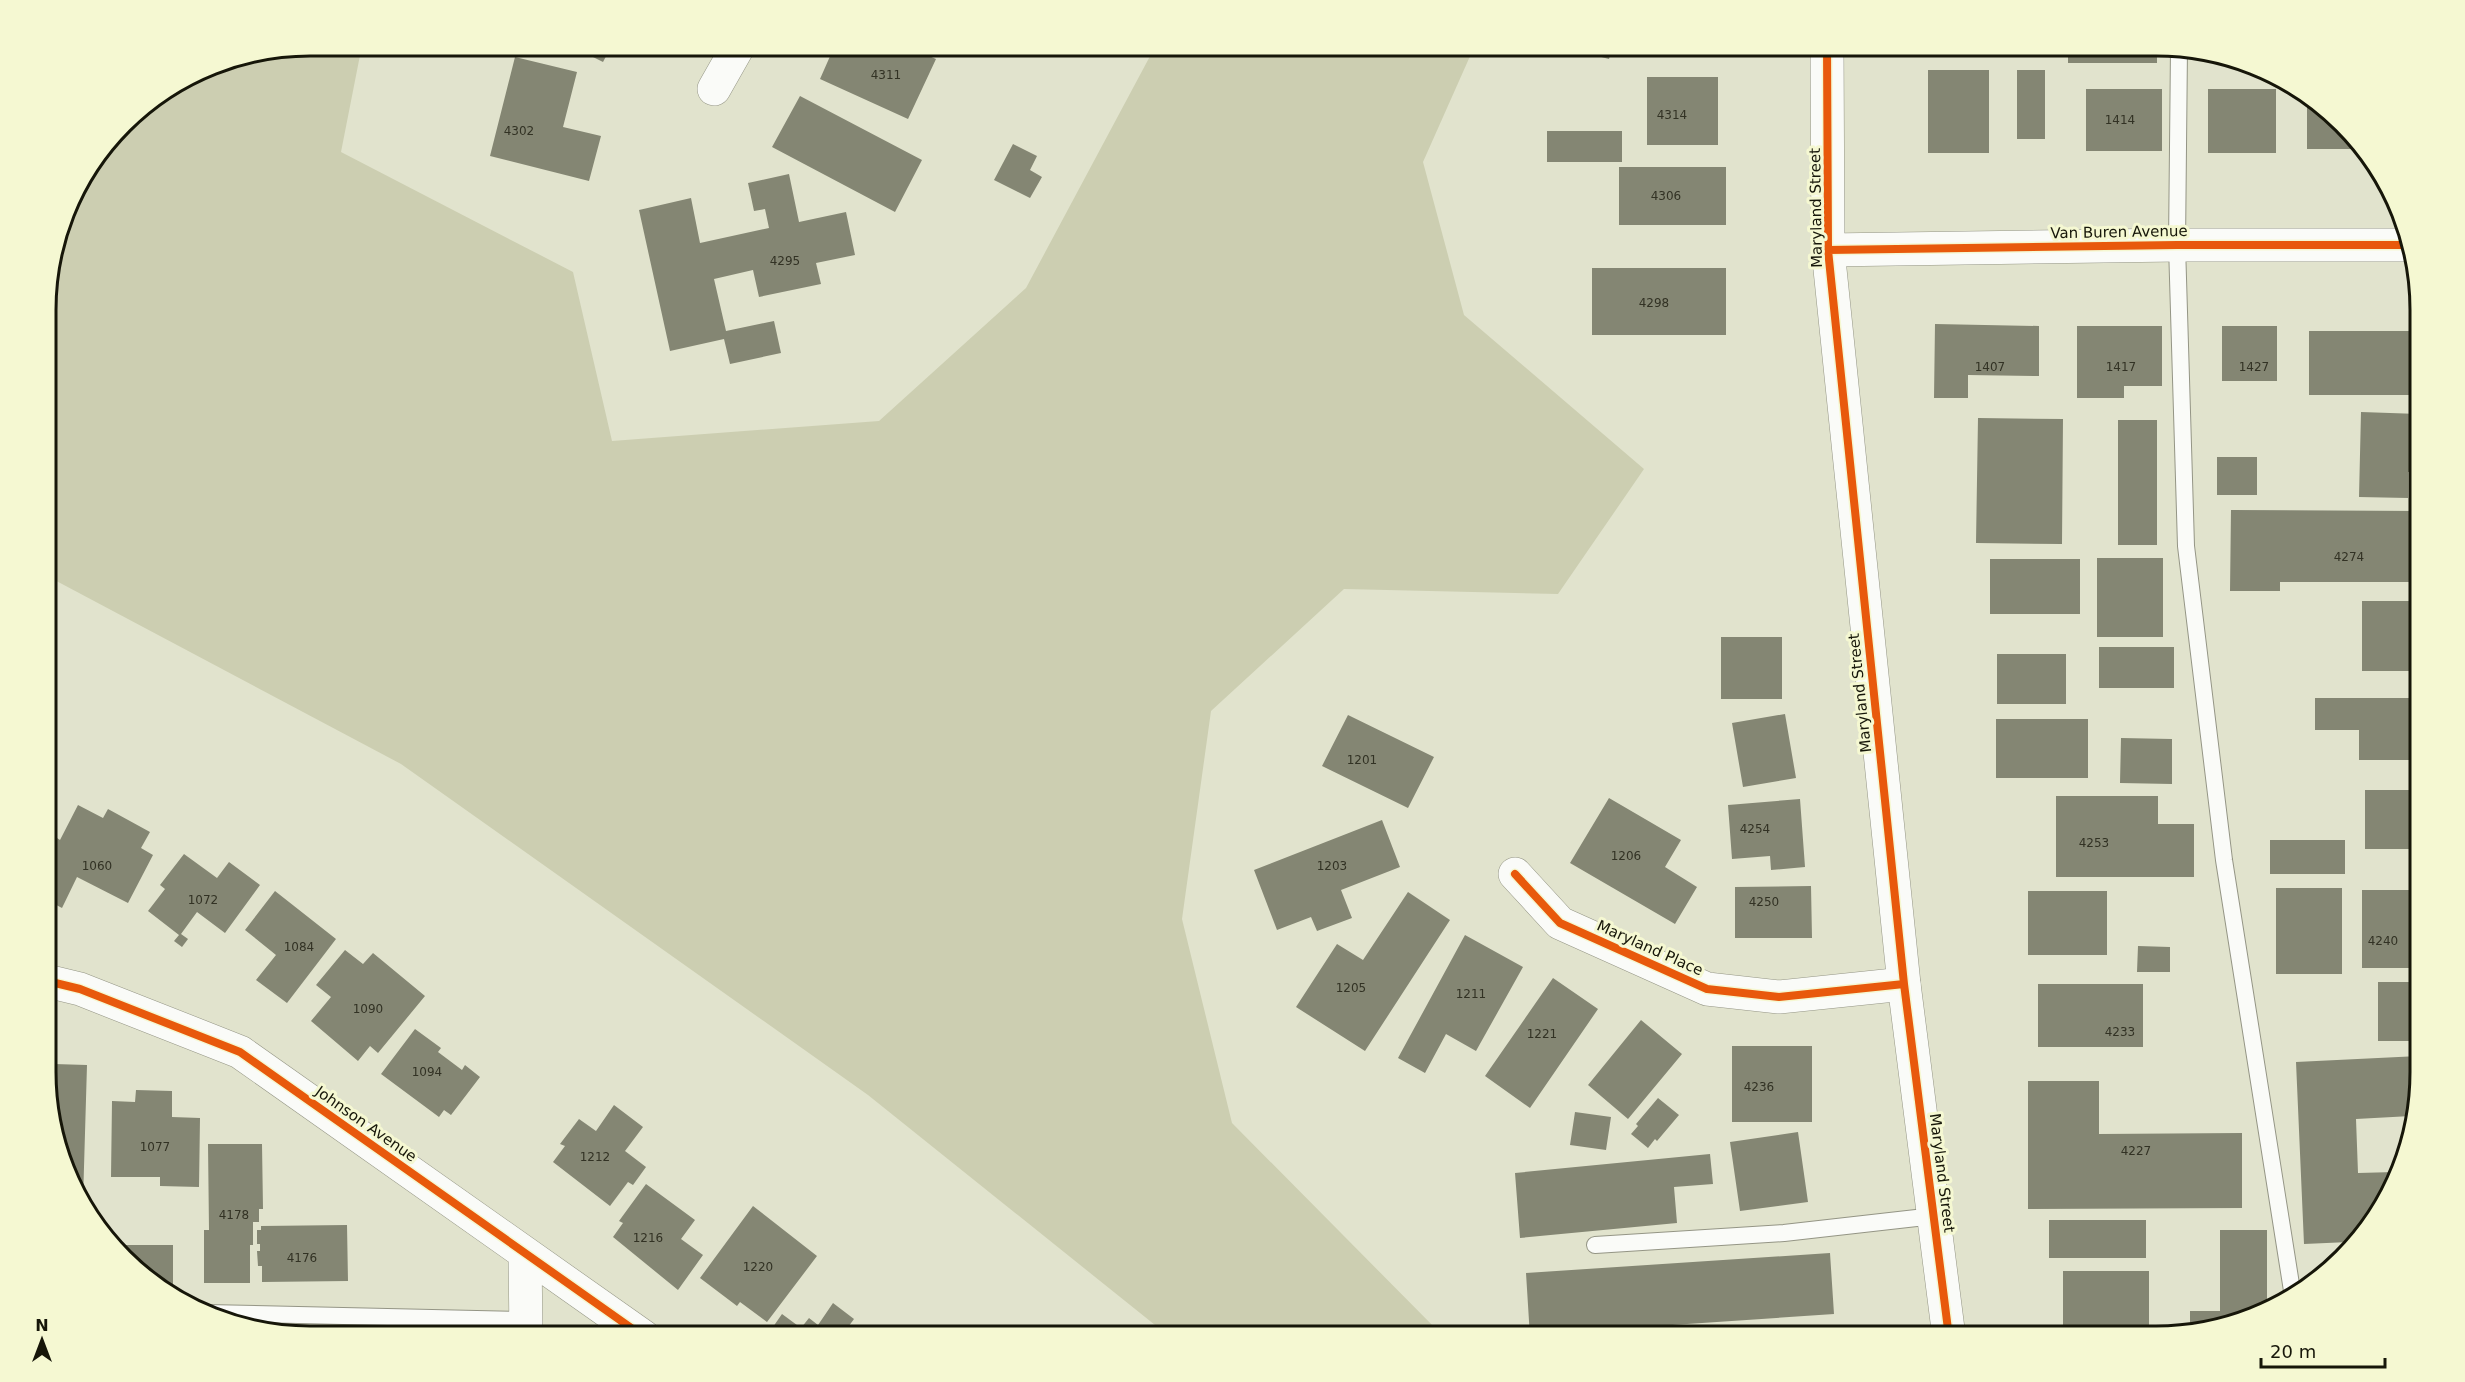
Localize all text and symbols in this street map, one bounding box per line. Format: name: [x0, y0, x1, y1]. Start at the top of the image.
house number: 4311: [871, 68, 901, 82]
house number: 4314: [1657, 108, 1687, 122]
house number: 1414: [2105, 113, 2135, 127]
house number: 4302: [504, 124, 534, 138]
street label: Maryland Street: [1806, 148, 1826, 268]
house number: 4306: [1651, 189, 1681, 203]
street label: Van Buren Avenue: [2050, 222, 2188, 242]
house number: 4295: [770, 254, 800, 268]
house number: 4298: [1639, 296, 1669, 310]
house number: 1407: [1975, 360, 2005, 374]
house number: 1417: [2106, 360, 2136, 374]
house number: 1427: [2239, 360, 2269, 374]
house number: 4274: [2334, 550, 2364, 564]
street label: Maryland Street: [1845, 632, 1875, 754]
house number: 1201: [1347, 753, 1377, 767]
house number: 4254: [1740, 822, 1770, 836]
house number: 4253: [2079, 836, 2109, 850]
house number: 1206: [1611, 849, 1641, 863]
house number: 1060: [82, 859, 112, 873]
house number: 1203: [1317, 859, 1347, 873]
house number: 1072: [188, 893, 218, 907]
house number: 4250: [1749, 895, 1779, 909]
street label: Maryland Place: [1594, 917, 1706, 979]
house number: 4240: [2368, 934, 2398, 948]
house number: 1084: [284, 940, 314, 954]
house number: 1205: [1336, 981, 1366, 995]
house number: 1211: [1456, 987, 1486, 1001]
house number: 1090: [353, 1002, 383, 1016]
house number: 4233: [2105, 1025, 2135, 1039]
house number: 1221: [1527, 1027, 1557, 1041]
house number: 1094: [412, 1065, 442, 1079]
house number: 4236: [1744, 1080, 1774, 1094]
street label: Johnson Avenue: [311, 1082, 420, 1166]
street label: Maryland Street: [1926, 1112, 1958, 1234]
house number: 1077: [140, 1140, 170, 1154]
house number: 4227: [2121, 1144, 2151, 1158]
house number: 1212: [580, 1150, 610, 1164]
house number: 4178: [219, 1208, 249, 1222]
house number: 1216: [633, 1231, 663, 1245]
house number: 4176: [287, 1251, 317, 1265]
house number: 1220: [743, 1260, 773, 1274]
north arrow: [12, 1310, 72, 1370]
text: N: [35, 1316, 49, 1335]
scale bar: [2261, 1331, 2386, 1369]
text: 20 m: [2270, 1341, 2316, 1362]

